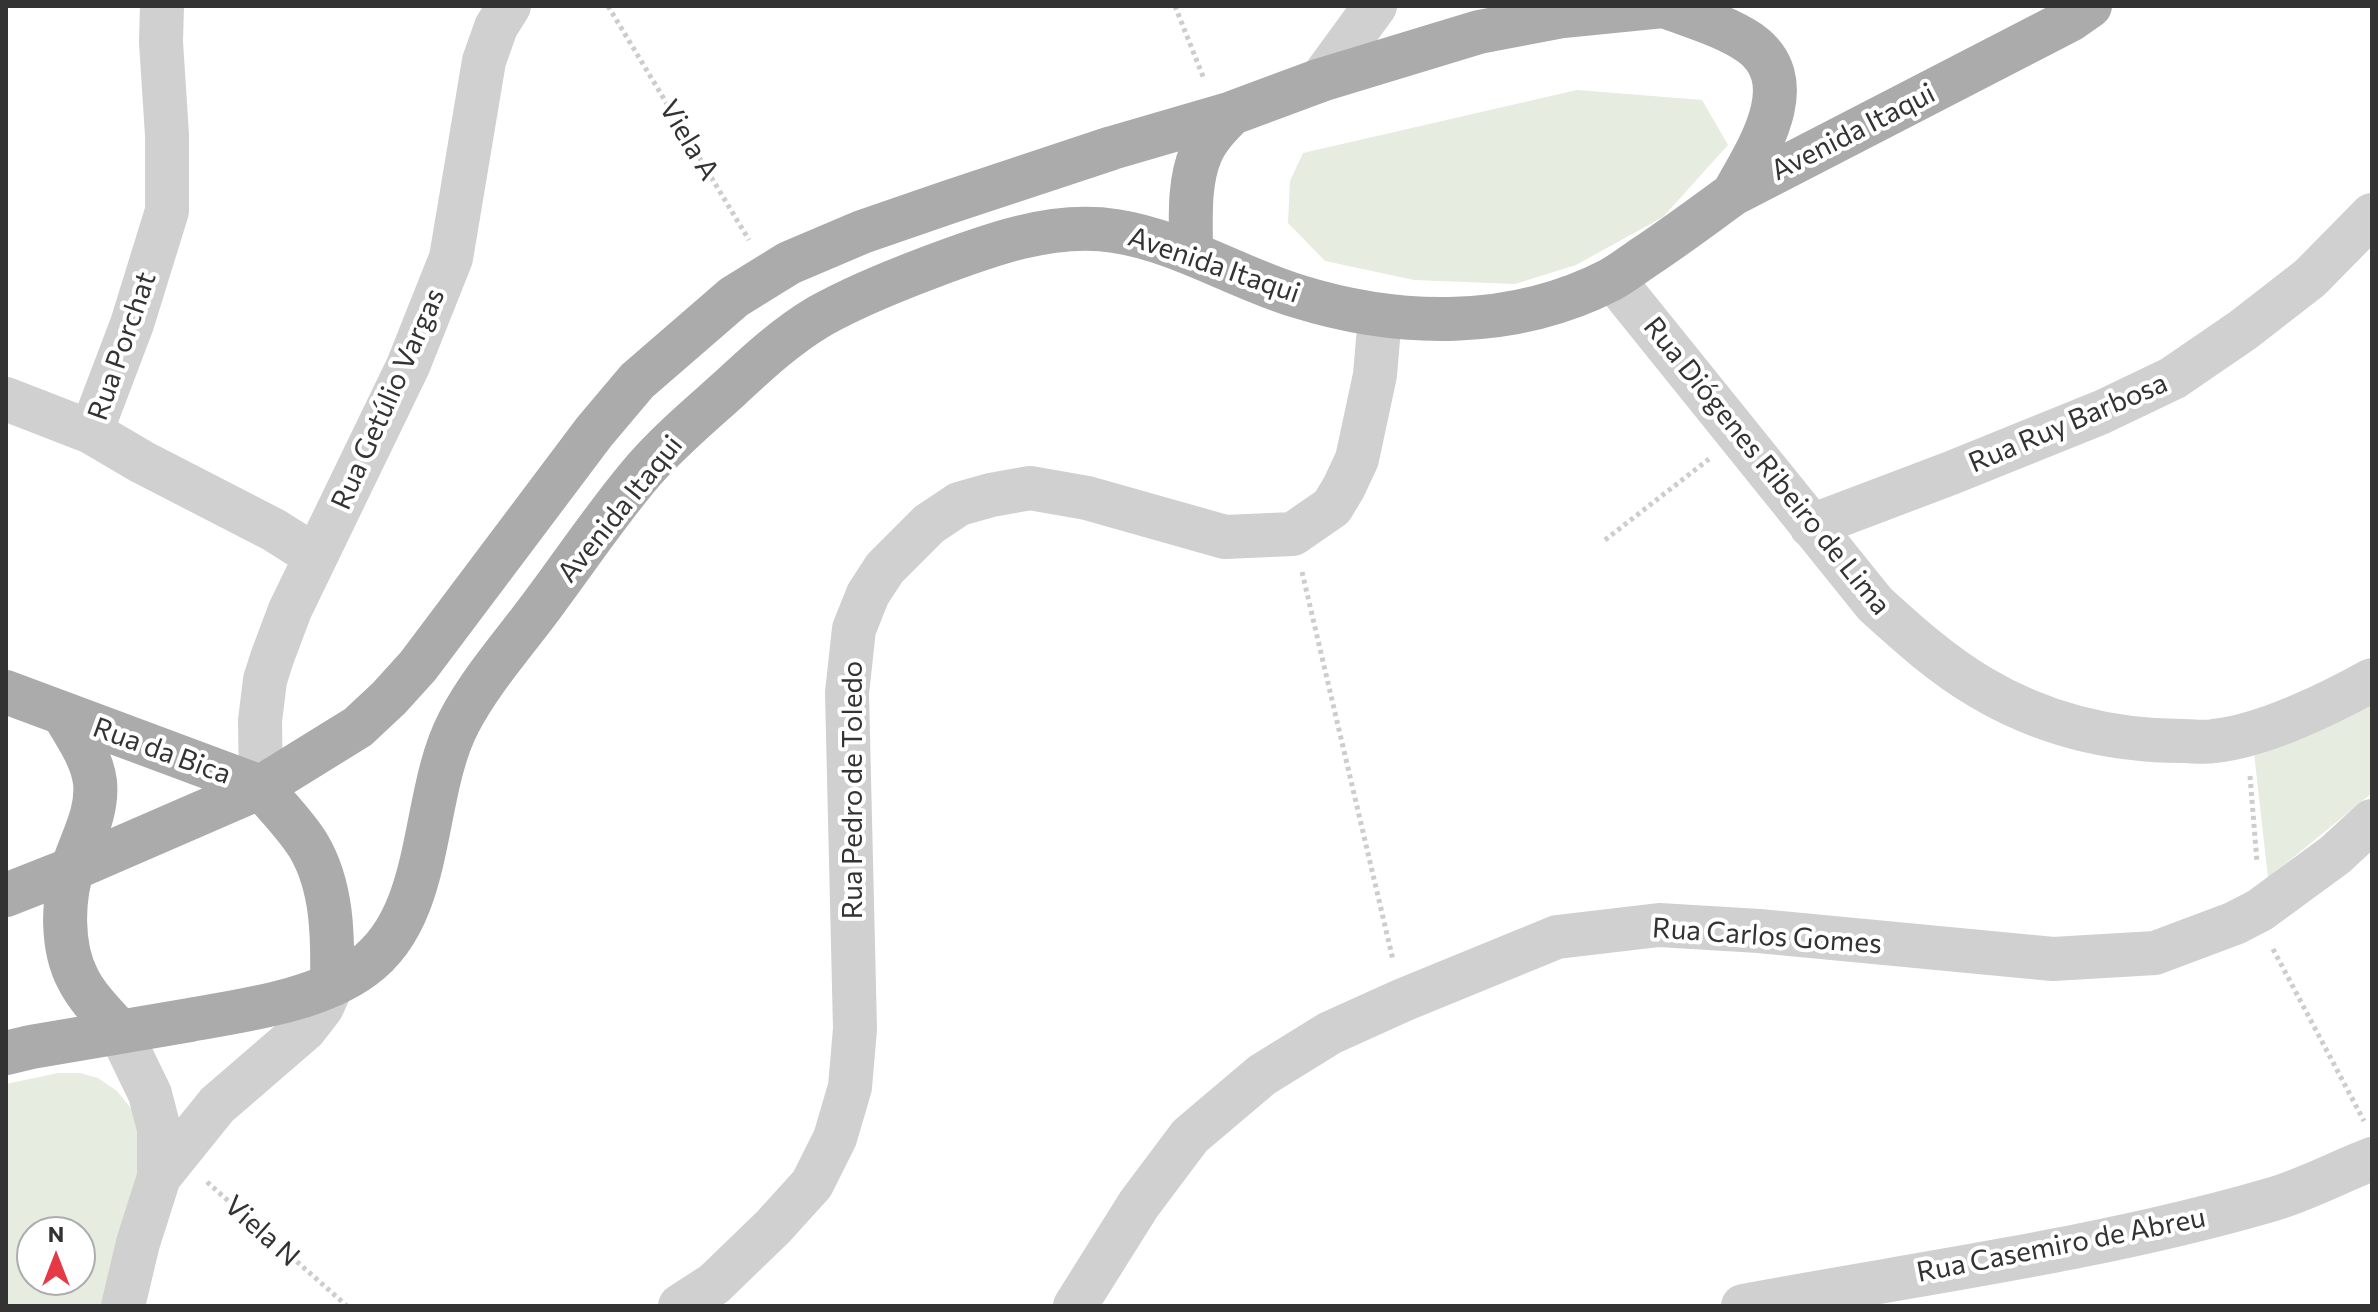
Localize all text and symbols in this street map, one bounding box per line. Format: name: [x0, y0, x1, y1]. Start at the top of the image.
street label: Avenida Itaqui: [1765, 76, 1941, 188]
street label: Viela A: [652, 94, 726, 186]
street label: Avenida Itaqui: [1124, 220, 1304, 310]
street label: Rua Porchat: [81, 267, 163, 425]
street label: Rua Getúlio Vargas: [324, 283, 452, 515]
street label: Rua Diógenes Ribeiro de Lima: [1636, 310, 1898, 622]
street label: Rua Ruy Barbosa: [1964, 366, 2172, 480]
street label: Avenida Itaqui: [550, 429, 690, 589]
street label: Rua Pedro de Toledo: [836, 661, 870, 919]
street label: Rua da Bica: [89, 711, 235, 791]
street label: Rua Carlos Gomes: [1651, 911, 1883, 961]
street label: Viela N: [218, 1189, 306, 1273]
street label: Rua Casemiro de Abreu: [1914, 1201, 2208, 1289]
north arrow: [16, 1216, 96, 1296]
text: N: [48, 1220, 64, 1247]

